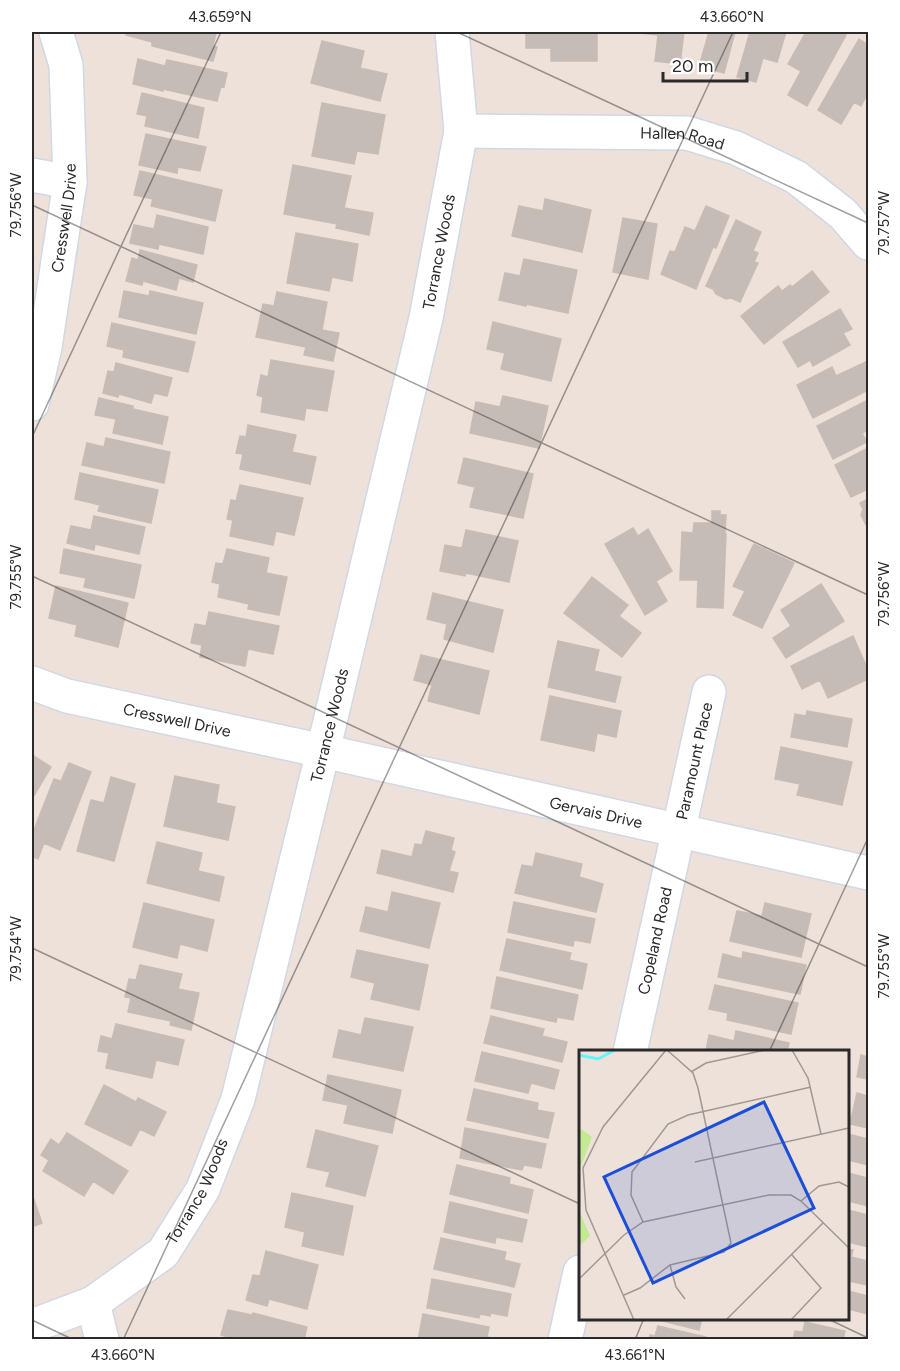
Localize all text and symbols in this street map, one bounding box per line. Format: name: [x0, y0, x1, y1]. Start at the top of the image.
text: 43.659°N: [188, 8, 252, 26]
text: 43.660°N: [700, 8, 764, 26]
scale bar: [663, 45, 747, 83]
text: 20 m: [672, 55, 713, 77]
street label: Hallen Road: [640, 123, 727, 153]
street label: Cresswell Drive: [47, 163, 80, 274]
text: 79.756°W: [7, 172, 25, 237]
text: 79.757°W: [875, 190, 893, 255]
street label: Torrance Woods: [418, 193, 458, 311]
text: 79.755°W: [7, 544, 25, 609]
text: 79.756°W: [875, 561, 893, 626]
street label: Torrance Woods: [306, 666, 352, 784]
street label: Cresswell Drive: [121, 699, 233, 741]
street label: Paramount Place: [672, 700, 716, 822]
street label: Gervais Drive: [548, 792, 645, 832]
street label: Copeland Road: [633, 885, 675, 996]
text: 79.754°W: [7, 916, 25, 982]
text: 79.755°W: [875, 933, 893, 998]
inset map: [579, 1050, 849, 1320]
street label: Torrance Woods: [162, 1136, 231, 1247]
text: 43.660°N: [91, 1346, 155, 1364]
text: 43.661°N: [605, 1346, 665, 1364]

